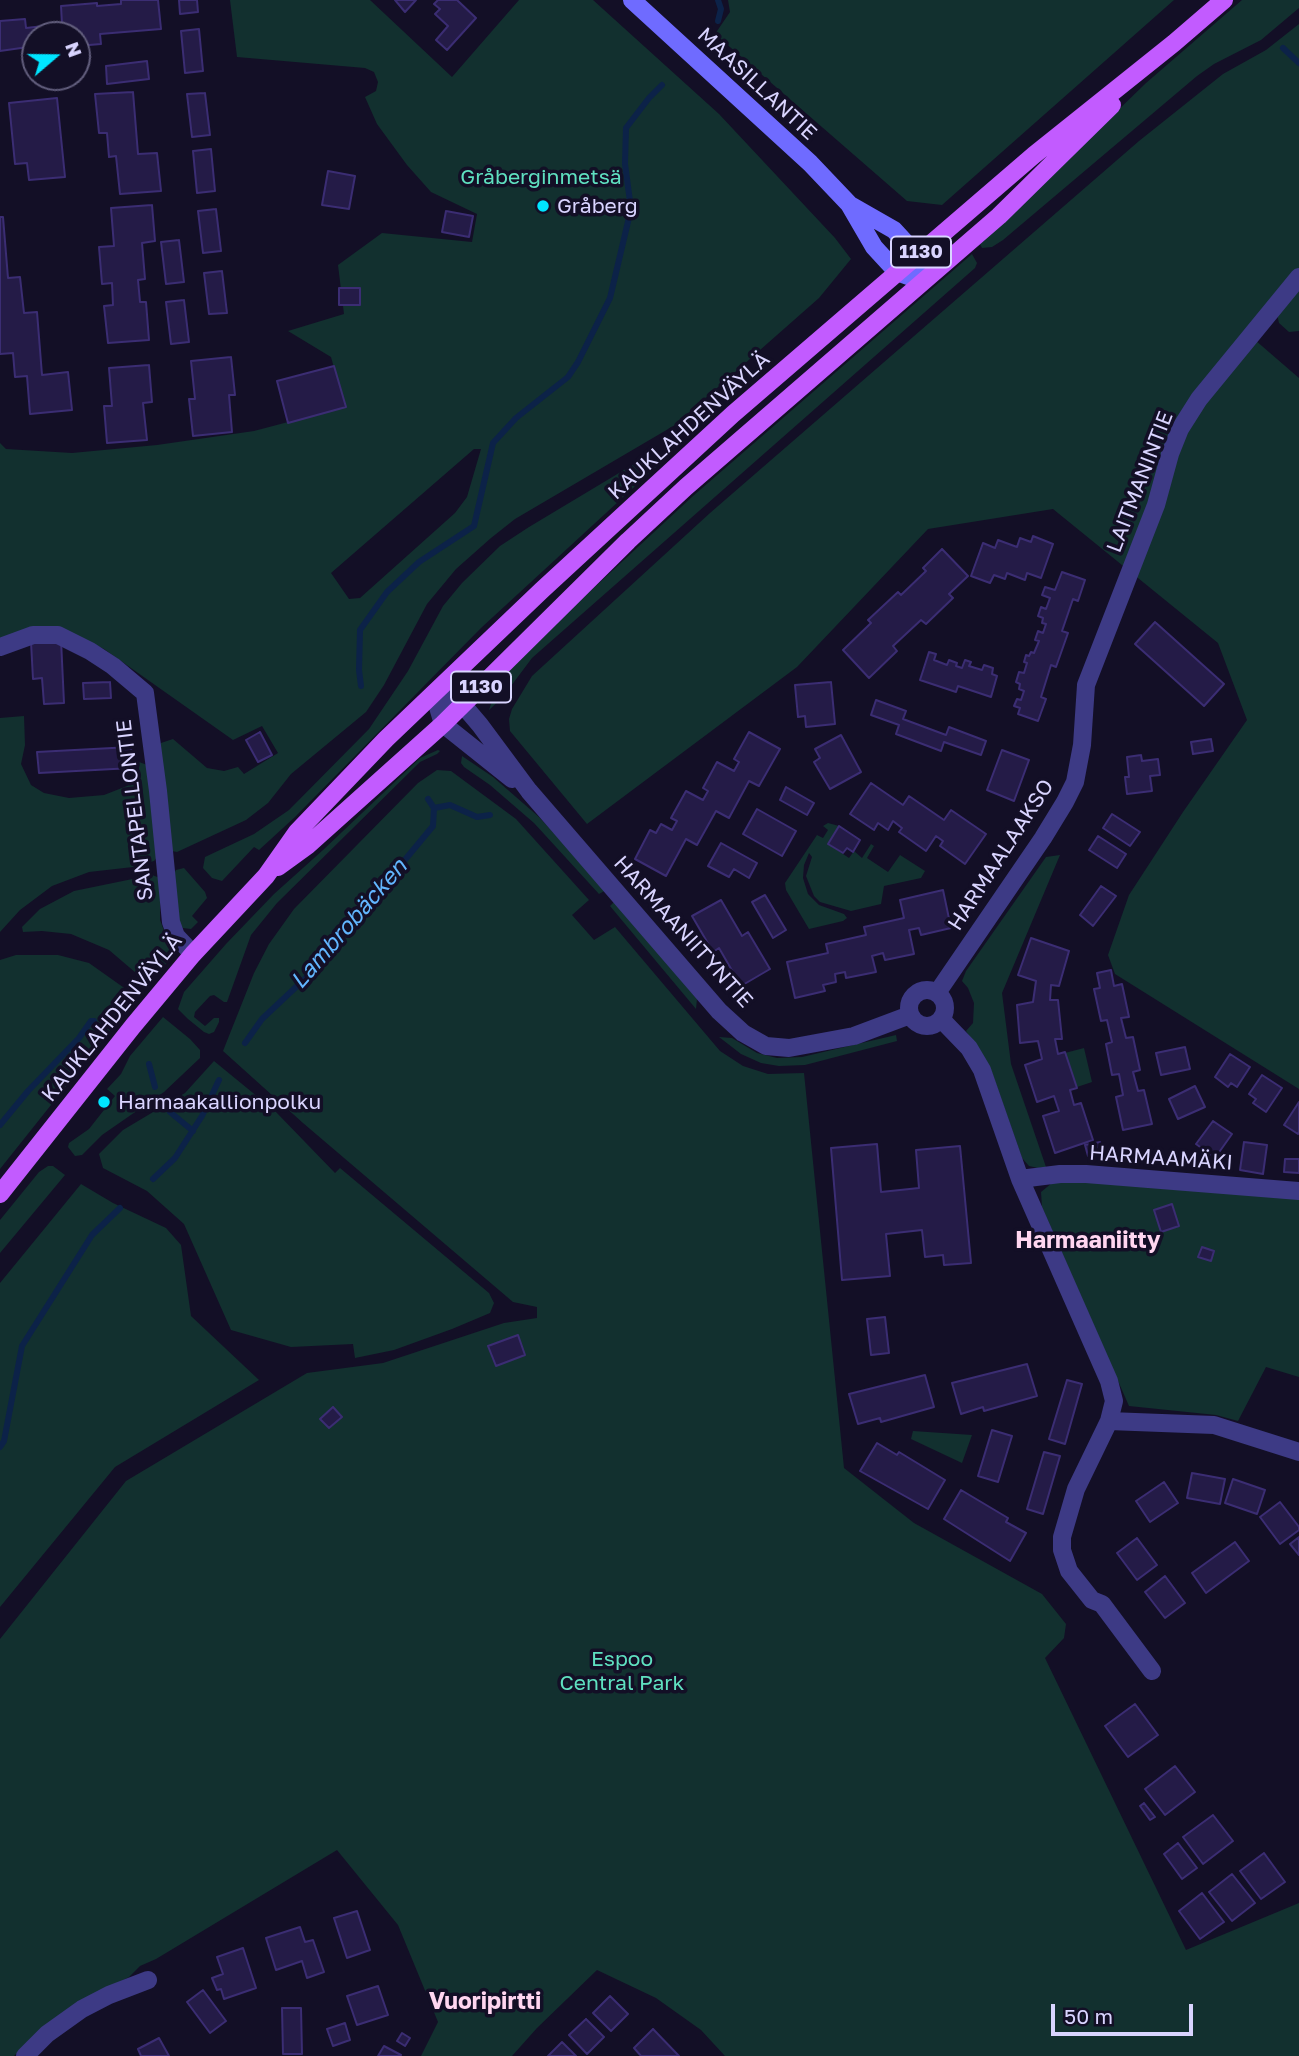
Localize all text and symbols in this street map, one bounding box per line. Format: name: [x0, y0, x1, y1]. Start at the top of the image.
north arrow: [21, 21, 91, 91]
street label: MAASILLANTIE: [692, 22, 822, 146]
text: N: [61, 39, 88, 60]
park label: Gråberginmetsä: [460, 164, 622, 190]
place label: Gråberg: [557, 193, 638, 219]
marker: Gråberg: [535, 198, 551, 214]
road number: 1130: [891, 236, 951, 268]
street label: KAUKLAHDENVÄYLÄ: [603, 347, 775, 505]
street label: LAITMANINTIE: [1101, 408, 1179, 556]
road number: 1130: [451, 672, 511, 702]
street label: SANTAPELLONTIE: [111, 718, 159, 902]
street label: HARMAALAAKSO: [943, 775, 1059, 935]
street label: HARMAANIITYNTIE: [608, 851, 758, 1013]
water label: Lambrobäcken: [285, 853, 413, 995]
street label: KAUKLAHDENVÄYLÄ: [37, 929, 187, 1107]
place label: Harmaakallionpolku: [118, 1089, 321, 1115]
marker: Harmaakallionpolku: [96, 1094, 112, 1110]
street label: HARMAAMÄKI: [1088, 1140, 1234, 1176]
district label: Harmaaniitty: [1015, 1227, 1161, 1255]
park label: Espoo Central Park: [560, 1646, 684, 1696]
district label: Vuoripirtti: [429, 1988, 541, 2016]
scale bar: [1054, 1990, 1196, 2034]
text: 50 m: [1064, 2003, 1113, 2029]

